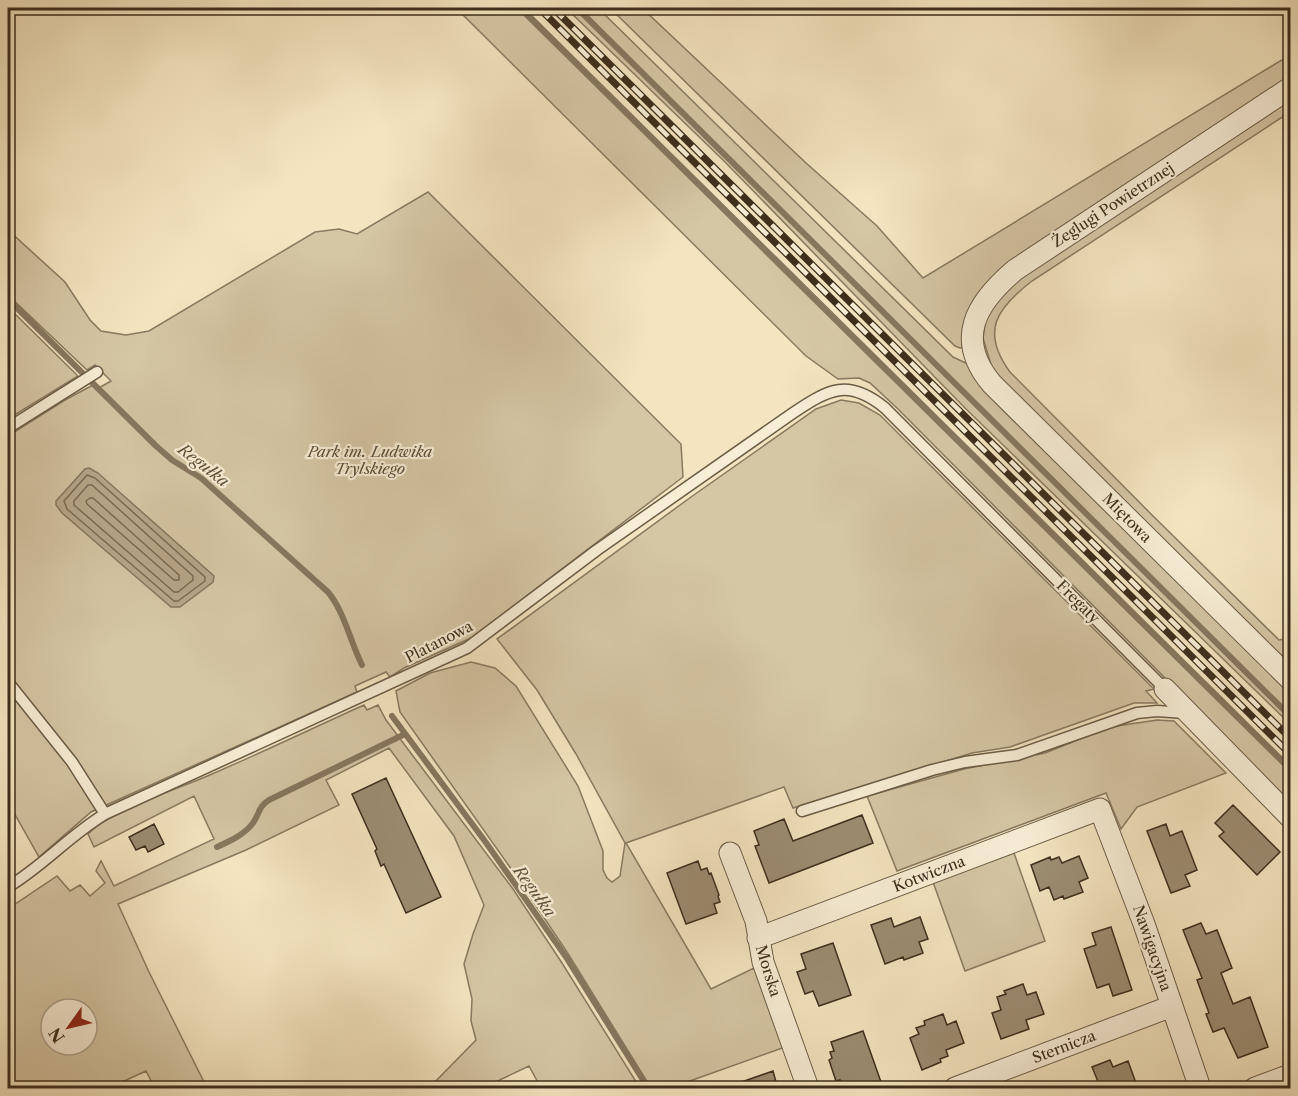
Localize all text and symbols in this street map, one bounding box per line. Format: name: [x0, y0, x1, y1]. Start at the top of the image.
street label: Żeglugi Powietrznej: [1048, 158, 1177, 251]
water label: Regułka: [173, 438, 234, 491]
park label: Park im. Ludwika Trylskiego: [307, 442, 432, 478]
street label: Miętowa: [1099, 489, 1156, 546]
street label: Fregaty: [1053, 576, 1104, 628]
street label: Platanowa: [402, 616, 476, 667]
street label: Kotwiczna: [890, 851, 968, 896]
water label: Regułka: [508, 860, 561, 921]
street label: Nawigacyjna: [1129, 902, 1176, 993]
street label: Morska: [752, 943, 785, 999]
north arrow: [39, 997, 99, 1057]
text: N: [44, 1024, 69, 1047]
street label: Sternicza: [1029, 1026, 1098, 1067]

